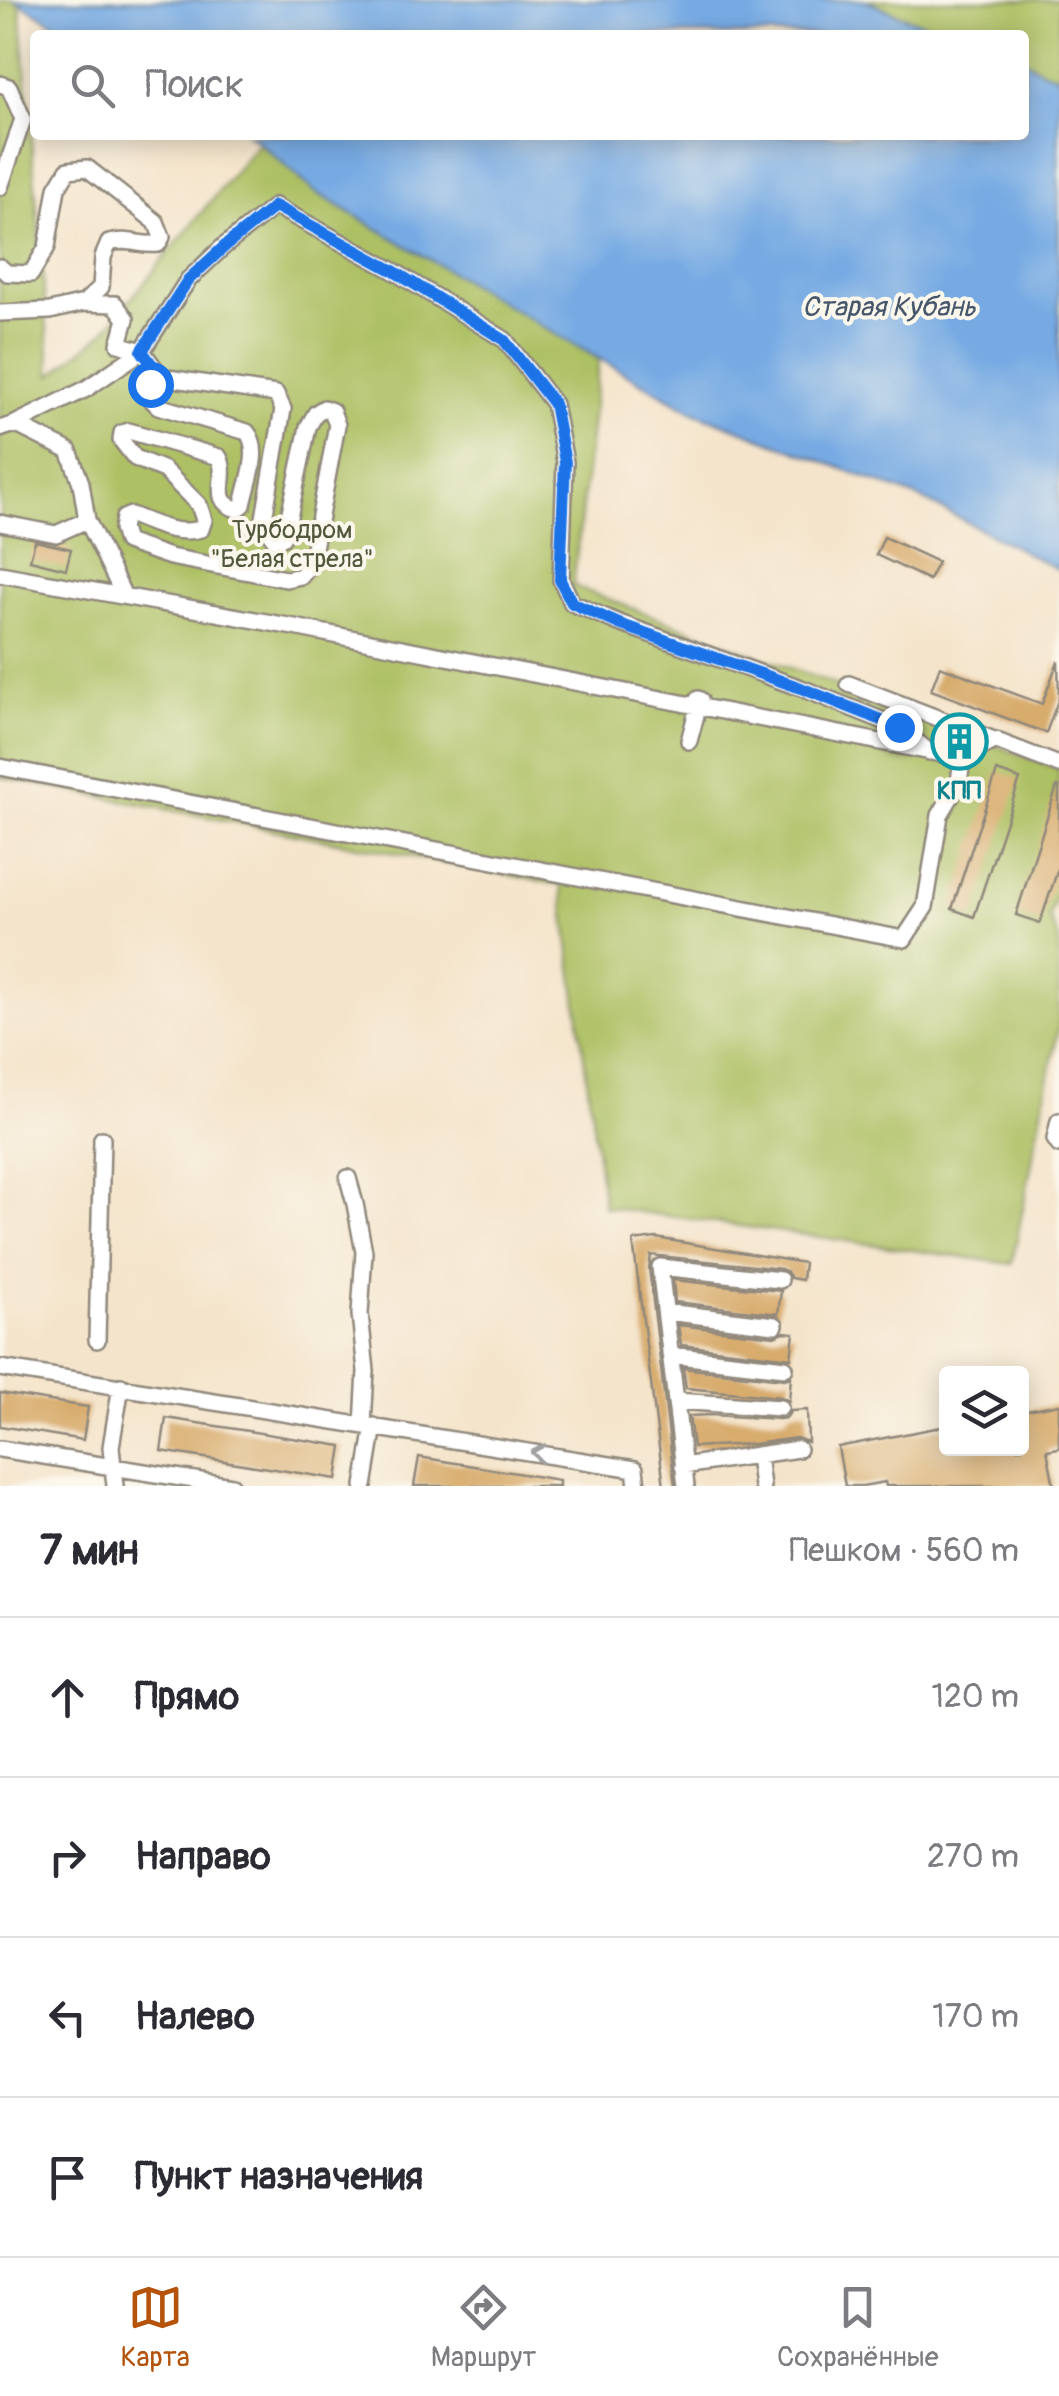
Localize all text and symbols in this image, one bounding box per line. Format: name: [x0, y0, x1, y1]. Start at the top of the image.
search box: [30, 30, 1029, 140]
icon: search: [65, 58, 120, 113]
text: Поиск: [145, 61, 244, 109]
water label: Старая Кубань: [802, 290, 976, 325]
route start: [128, 362, 174, 408]
park label: Турбодром "Белая стрела": [210, 515, 374, 575]
route end: [877, 705, 923, 751]
building icon: КПП: [929, 712, 989, 772]
place label: КПП: [937, 776, 981, 807]
map controls: [939, 1366, 1029, 1456]
button: layers: [939, 1366, 1029, 1456]
one-way arrow: [530, 1443, 547, 1464]
text: 7 мин: [40, 1525, 139, 1577]
text: Пешком · 560 m: [789, 1531, 1019, 1571]
icon: ahead: [40, 1670, 95, 1725]
text: Прямо: [135, 1673, 239, 1721]
text: 120 m: [931, 1677, 1019, 1717]
icon: right: [40, 1830, 95, 1885]
text: Направо: [135, 1833, 271, 1881]
text: 270 m: [927, 1837, 1019, 1877]
icon: left: [40, 1990, 95, 2045]
text: Налево: [135, 1993, 255, 2041]
text: 170 m: [932, 1997, 1019, 2037]
icon: arrive: [40, 2150, 95, 2205]
text: Пункт назначения: [135, 2153, 423, 2201]
tab: Карта: [120, 2280, 190, 2375]
tab: Маршрут: [431, 2280, 536, 2375]
tab: Сохранённые: [777, 2280, 939, 2375]

